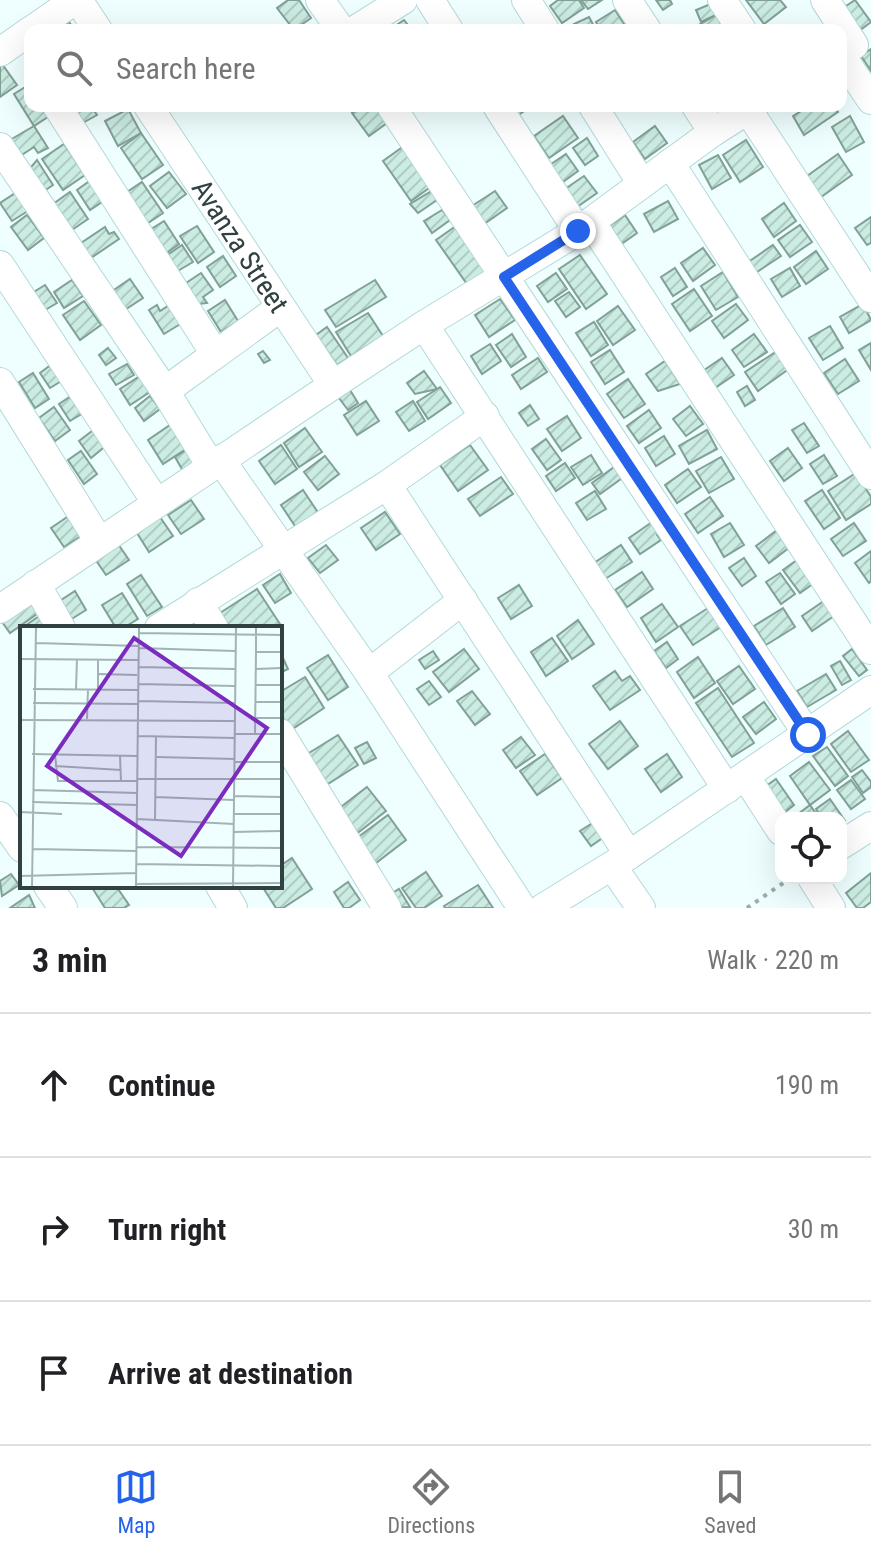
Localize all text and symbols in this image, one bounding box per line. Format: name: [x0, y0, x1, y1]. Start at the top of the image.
search box: [24, 24, 847, 112]
icon: search: [52, 46, 96, 90]
text: Search here: [116, 51, 256, 86]
street label: Avanza Street: [185, 173, 295, 319]
route end: [560, 213, 596, 249]
inset map: [20, 626, 282, 888]
route start: [790, 717, 826, 753]
map controls: [775, 812, 847, 884]
button: locate: [775, 812, 847, 884]
text: 3 min: [32, 940, 108, 980]
text: Walk · 220 m: [707, 945, 839, 975]
icon: ahead: [32, 1063, 76, 1107]
text: Continue: [108, 1068, 215, 1103]
text: 190 m: [775, 1070, 839, 1100]
icon: right: [32, 1207, 76, 1251]
text: Turn right: [108, 1212, 226, 1247]
text: 30 m: [788, 1214, 839, 1244]
icon: arrive: [32, 1351, 76, 1395]
text: Arrive at destination: [108, 1356, 353, 1391]
tab: Map: [114, 1465, 158, 1538]
tab: Directions: [387, 1465, 475, 1538]
tab: Saved: [704, 1465, 757, 1538]

